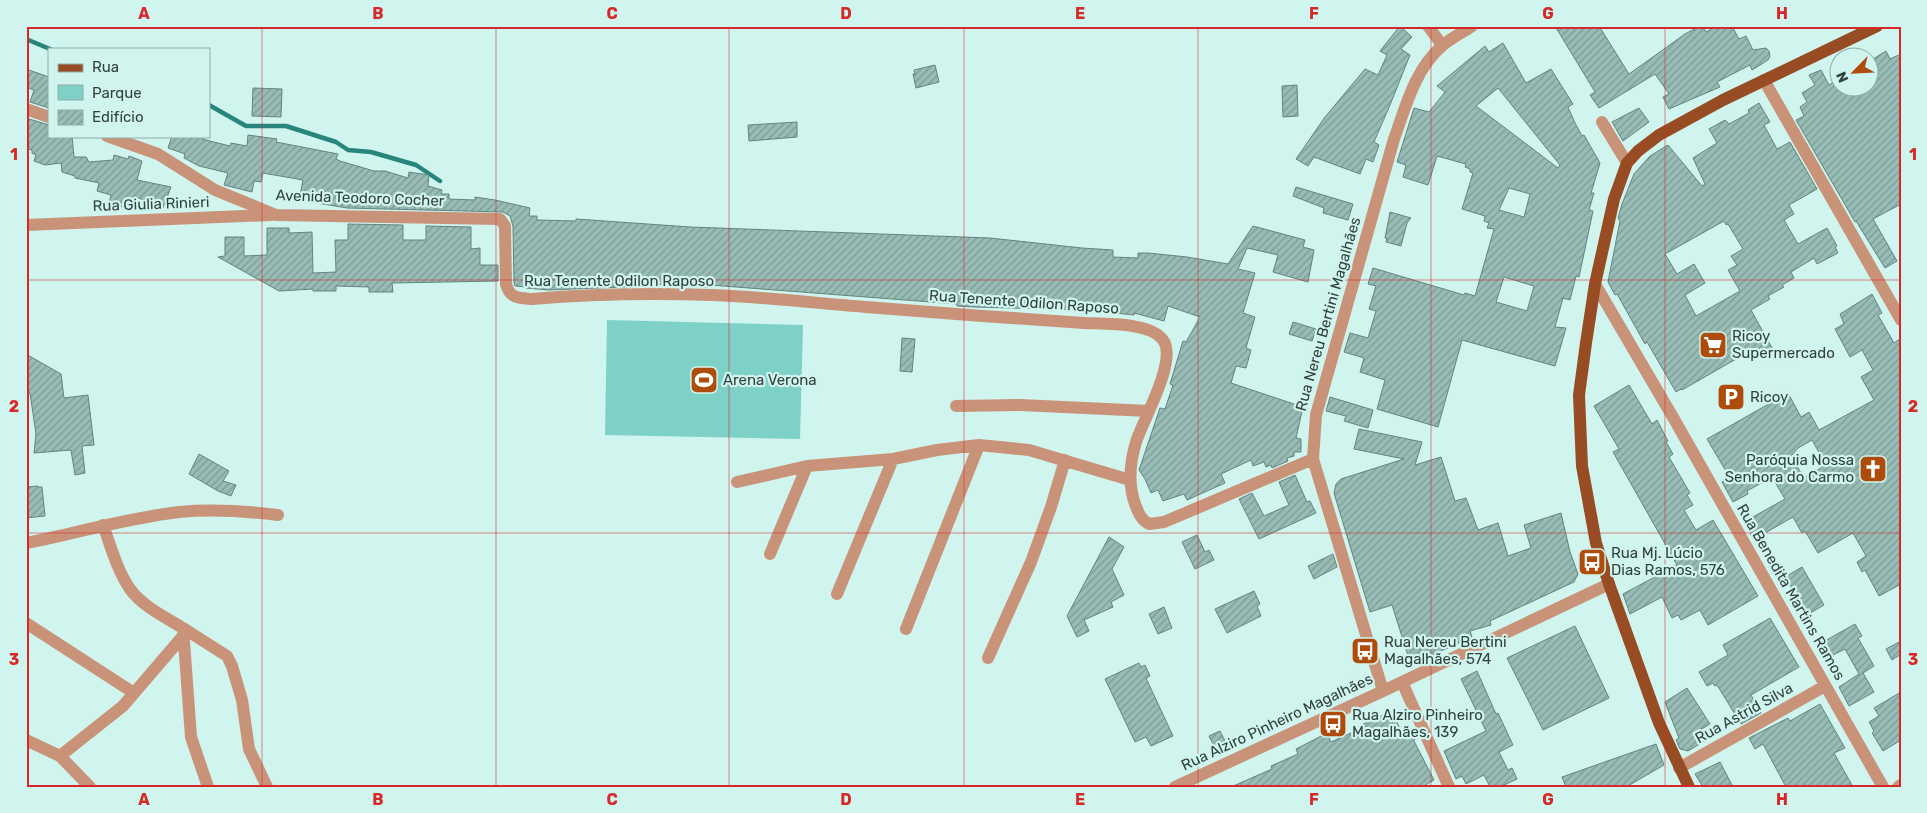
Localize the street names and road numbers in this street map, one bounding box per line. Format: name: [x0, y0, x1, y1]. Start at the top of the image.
street label: Avenida Teodoro Cocher: [275, 186, 445, 210]
street label: Rua Giulia Rinieri: [92, 193, 210, 215]
street label: Rua Nereu Bertini Magalhães: [1292, 215, 1364, 413]
street label: Rua Tenente Odilon Raposo: [524, 272, 714, 290]
street label: Rua Tenente Odilon Raposo: [929, 286, 1119, 318]
street label: Rua Benedita Martins Ramos: [1733, 501, 1849, 684]
street label: Rua Alziro Pinheiro Magalhães: [1178, 670, 1376, 774]
street label: Rua Astrid Silva: [1692, 679, 1796, 747]

